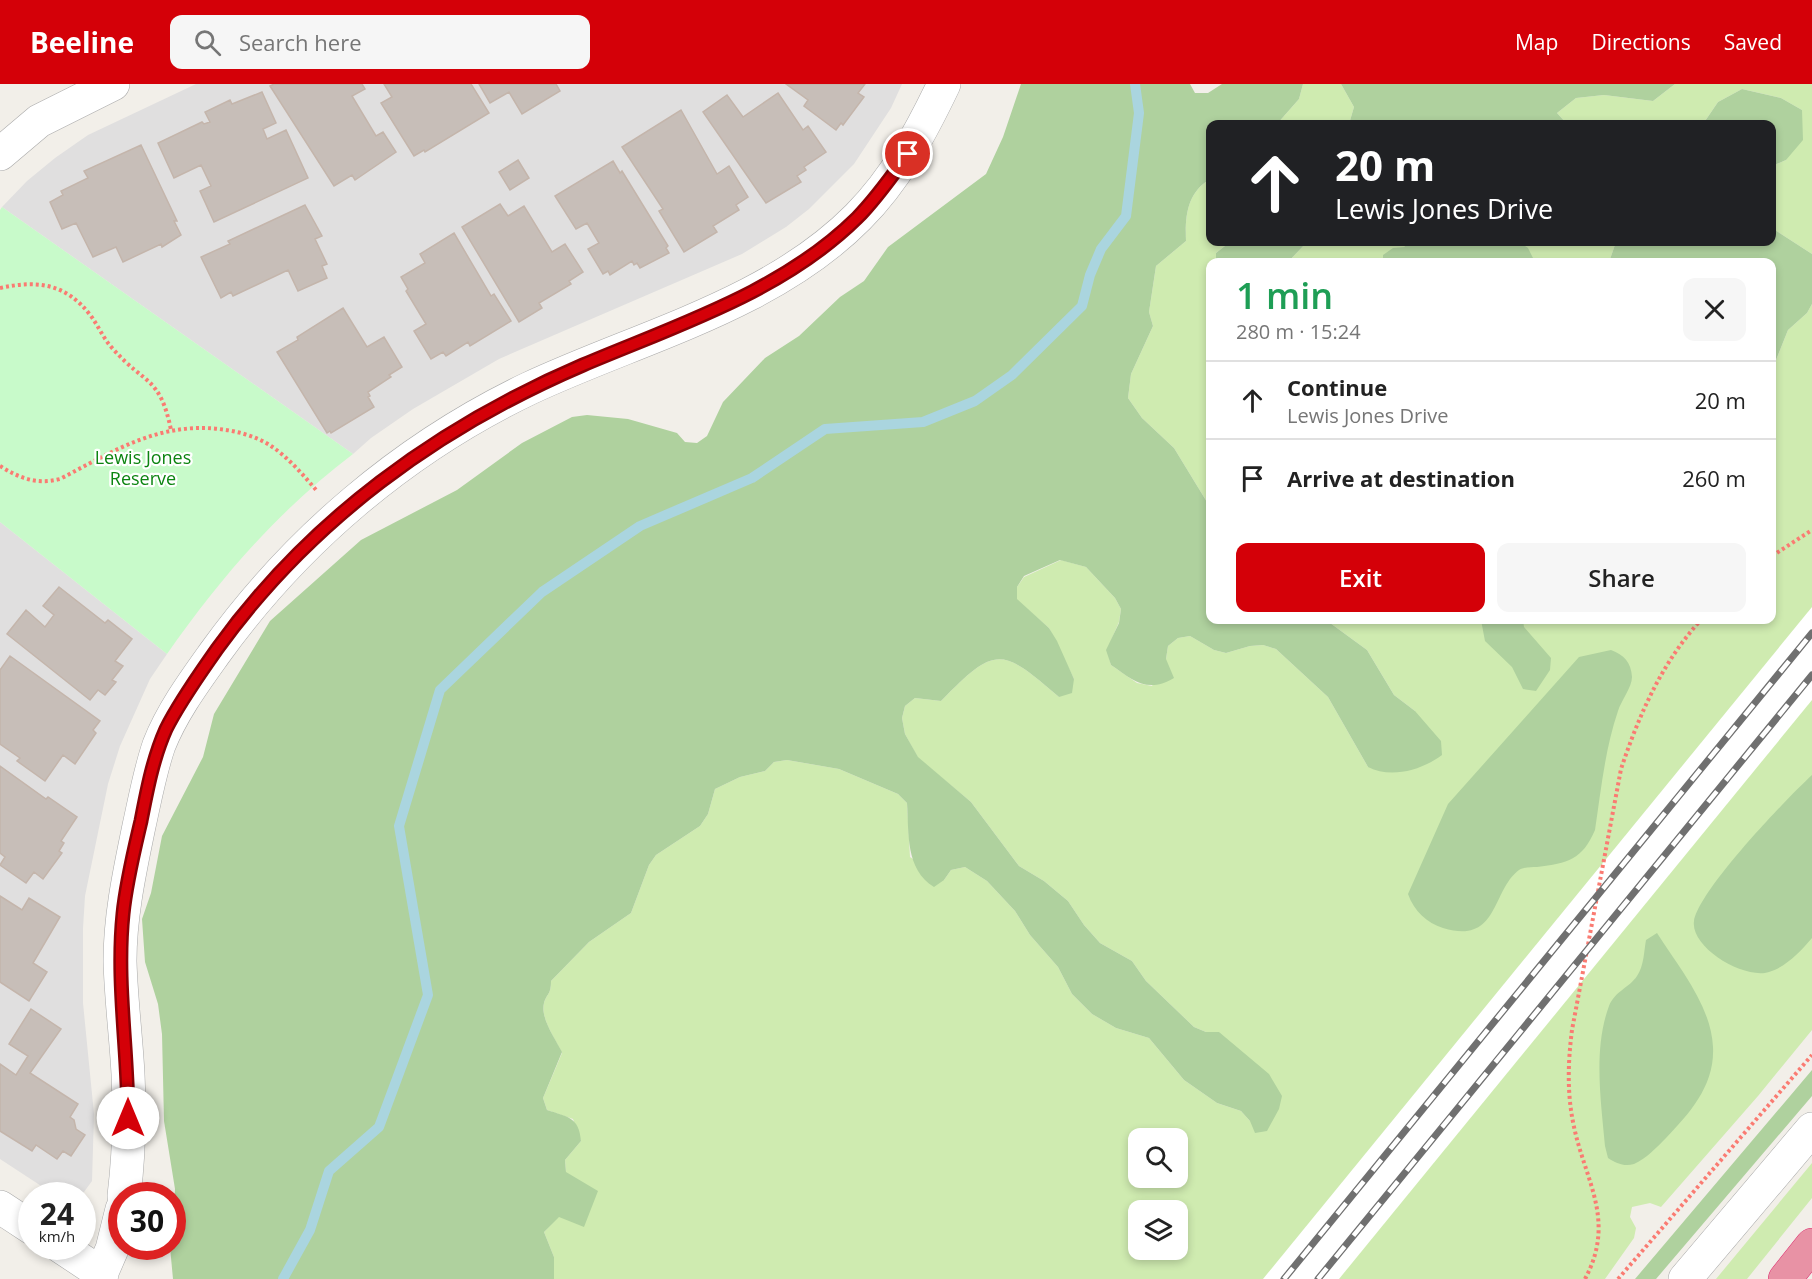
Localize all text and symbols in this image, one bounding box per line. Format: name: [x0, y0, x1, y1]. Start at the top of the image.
search box: [170, 15, 590, 69]
text: Beeline: [30, 23, 134, 61]
icon: search: [191, 26, 224, 59]
text: Search here: [239, 27, 362, 57]
text: Map: [1515, 28, 1558, 56]
text: Directions: [1591, 28, 1691, 56]
text: Saved: [1724, 28, 1782, 56]
pin: [882, 128, 933, 179]
text: 20 m: [1335, 136, 1435, 193]
icon: arrive: [891, 137, 924, 170]
icon: ahead: [1236, 144, 1314, 222]
text: Lewis Jones Drive: [1335, 190, 1553, 227]
text: 1 min: [1236, 271, 1333, 320]
button: close: [1683, 278, 1746, 341]
text: 280 m · 15:24: [1236, 318, 1361, 345]
text: Continue: [1287, 372, 1387, 402]
icon: ahead: [1236, 384, 1269, 417]
text: 20 m: [1695, 385, 1746, 415]
text: Lewis Jones Drive: [1287, 402, 1449, 429]
park label: Lewis Jones Reserve: [95, 445, 191, 490]
icon: arrive: [1236, 462, 1269, 495]
text: Arrive at destination: [1287, 463, 1515, 493]
text: 260 m: [1682, 463, 1746, 493]
button: Exit: [1236, 543, 1485, 612]
button: Share: [1497, 543, 1746, 612]
position arrow: [96, 1086, 160, 1150]
map controls: [1128, 1128, 1188, 1260]
button: search: [1128, 1128, 1188, 1188]
speed limit sign: 30: [108, 1182, 186, 1260]
text: 24: [40, 1193, 74, 1234]
button: layers: [1128, 1200, 1188, 1260]
text: km/h: [39, 1226, 75, 1246]

